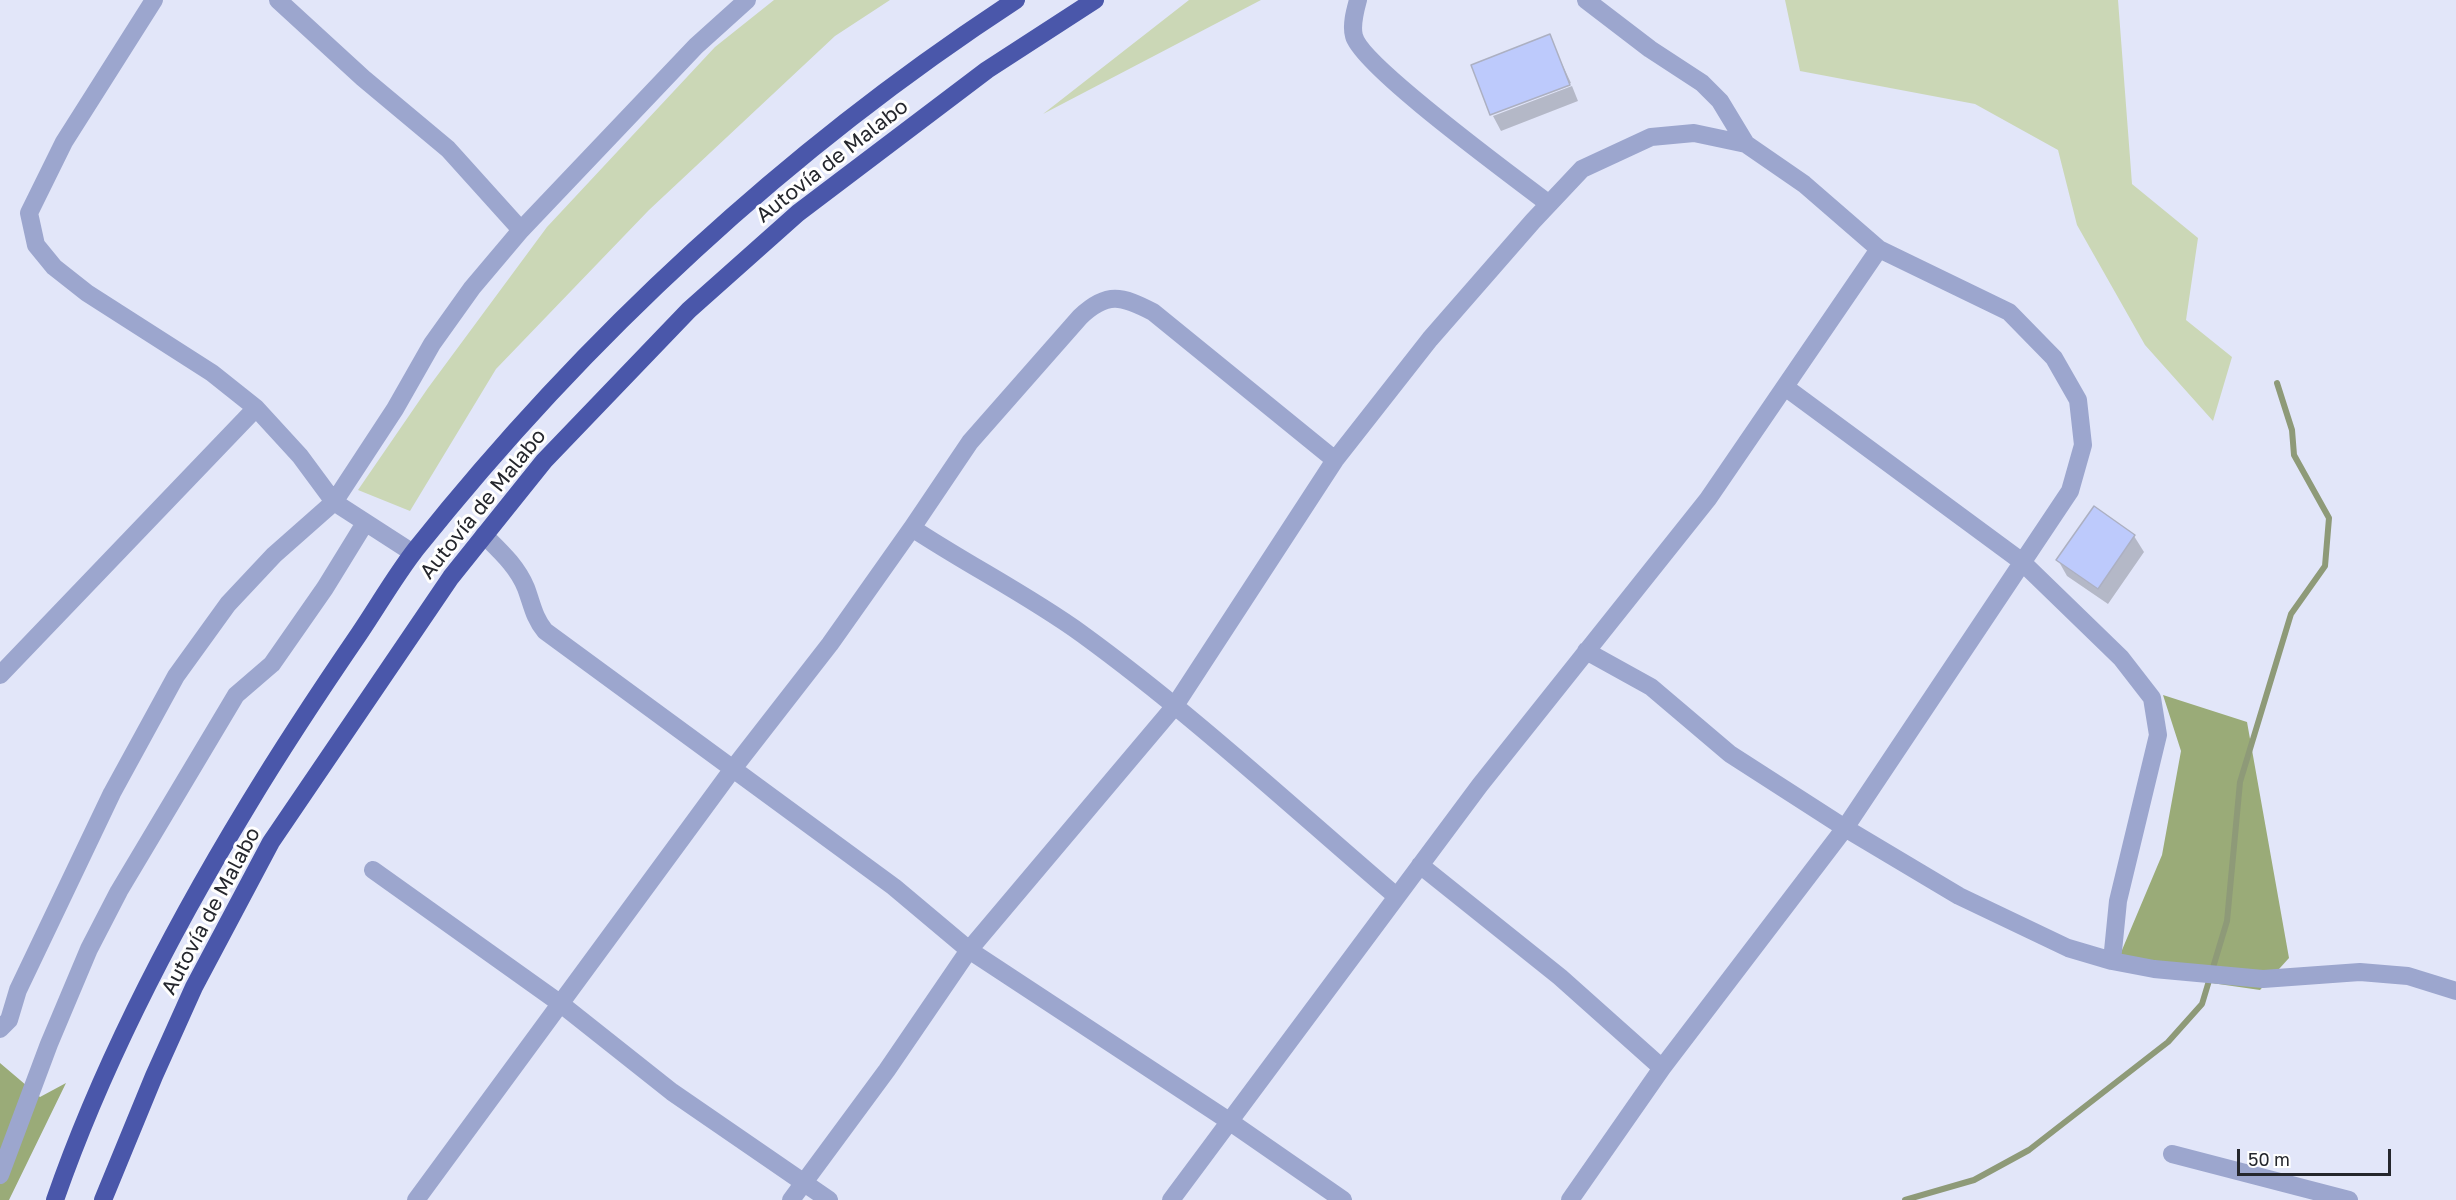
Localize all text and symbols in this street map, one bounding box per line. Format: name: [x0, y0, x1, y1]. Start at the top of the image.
street label: Autovía de Malabo: [751, 94, 913, 228]
street label: Autovía de Malabo: [415, 424, 551, 584]
street label: Autovía de Malabo: [156, 823, 266, 999]
scale bar: [2240, 1137, 2394, 1175]
text: 50 m: [2248, 1148, 2290, 1170]

